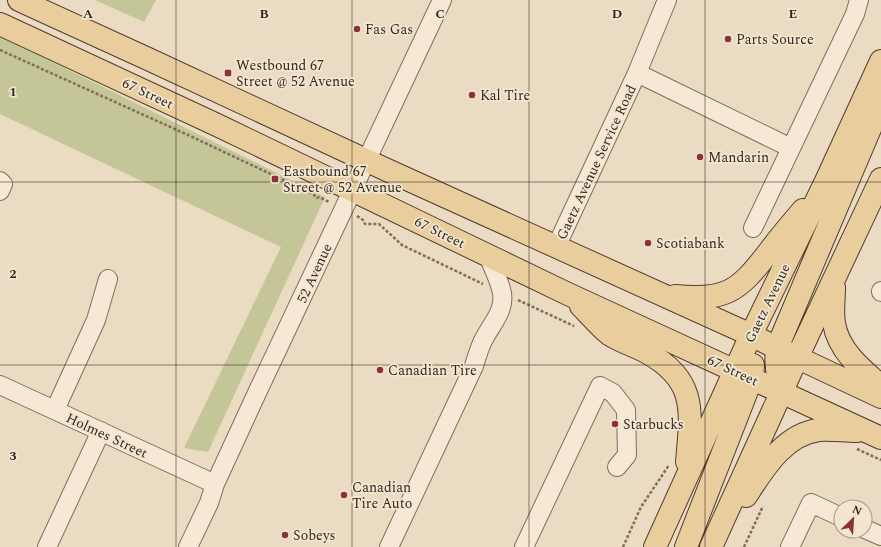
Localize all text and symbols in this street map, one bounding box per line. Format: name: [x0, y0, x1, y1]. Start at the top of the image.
text: A: [83, 4, 93, 24]
text: B: [259, 4, 269, 24]
text: C: [435, 4, 445, 24]
text: D: [612, 4, 622, 24]
text: E: [789, 4, 798, 24]
place label: Fas Gas: [365, 19, 413, 40]
marker: Fas Gas: [352, 24, 362, 34]
place label: Parts Source: [736, 29, 814, 50]
marker: Parts Source: [723, 34, 733, 44]
place label: Westbound 67 Street @ 52 Avenue: [236, 55, 355, 92]
marker: Westbound 67 Street @ 52 Avenue: [223, 68, 233, 78]
street label: 67 Street: [119, 72, 177, 114]
street label: Gaetz Avenue Service Road: [551, 81, 642, 243]
text: 1: [9, 82, 17, 102]
place label: Kal Tire: [480, 85, 531, 106]
marker: Kal Tire: [467, 90, 477, 100]
place label: Mandarin: [708, 147, 769, 168]
marker: Mandarin: [695, 152, 705, 162]
place label: Eastbound 67 Street @ 52 Avenue: [283, 161, 402, 198]
marker: Eastbound 67 Street @ 52 Avenue: [270, 174, 280, 184]
street label: 67 Street: [411, 211, 469, 254]
place label: Scotiabank: [656, 233, 725, 254]
marker: Scotiabank: [643, 238, 653, 248]
street label: 52 Avenue: [291, 240, 338, 307]
street label: Gaetz Avenue: [739, 260, 796, 346]
text: 2: [9, 264, 17, 284]
street label: 67 Street: [704, 349, 762, 391]
place label: Canadian Tire: [388, 360, 477, 381]
marker: Canadian Tire: [375, 365, 385, 375]
street label: Holmes Street: [62, 407, 151, 464]
place label: Starbucks: [623, 414, 684, 435]
marker: Starbucks: [610, 419, 620, 429]
text: 3: [9, 446, 17, 466]
place label: Canadian Tire Auto: [352, 477, 412, 514]
marker: Canadian Tire Auto: [339, 490, 349, 500]
north arrow: [833, 499, 873, 539]
text: N: [849, 501, 865, 520]
place label: Sobeys: [293, 525, 336, 546]
marker: Sobeys: [280, 530, 290, 540]

